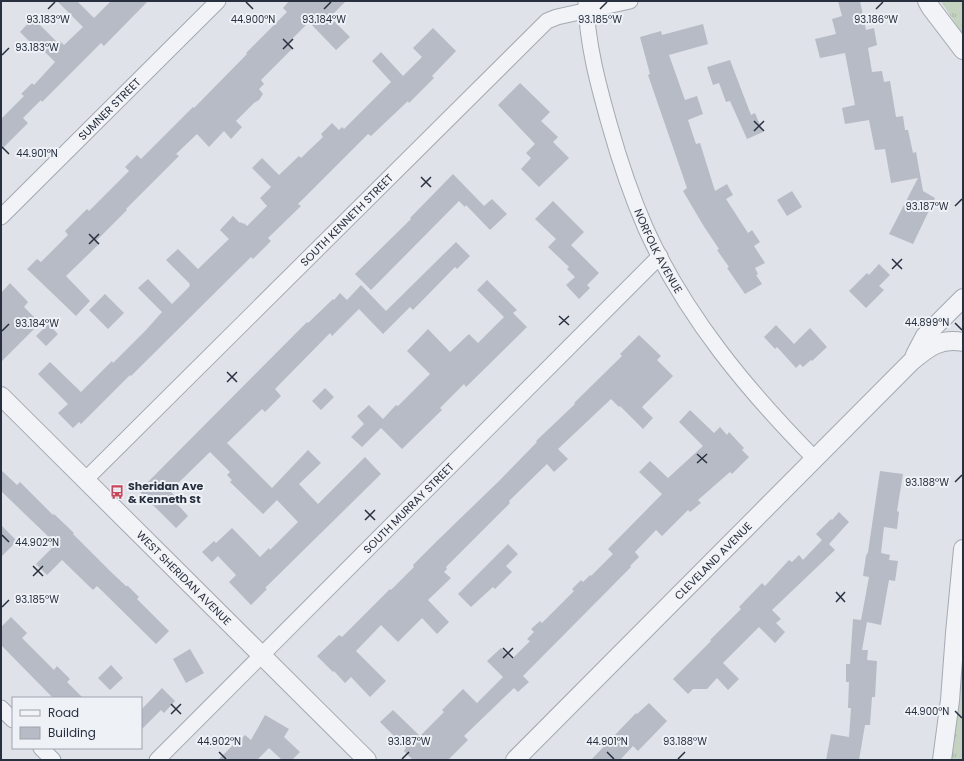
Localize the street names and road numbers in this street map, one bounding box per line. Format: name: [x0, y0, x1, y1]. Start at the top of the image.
street label: SUMNER STREET: [74, 74, 144, 144]
street label: SOUTH KENNETH STREET: [297, 170, 397, 270]
street label: NORFOLK AVENUE: [630, 206, 687, 296]
street label: SOUTH MURRAY STREET: [360, 459, 457, 557]
street label: CLEVELAND AVENUE: [671, 518, 756, 603]
street label: WEST SHERIDAN AVENUE: [133, 527, 235, 629]

